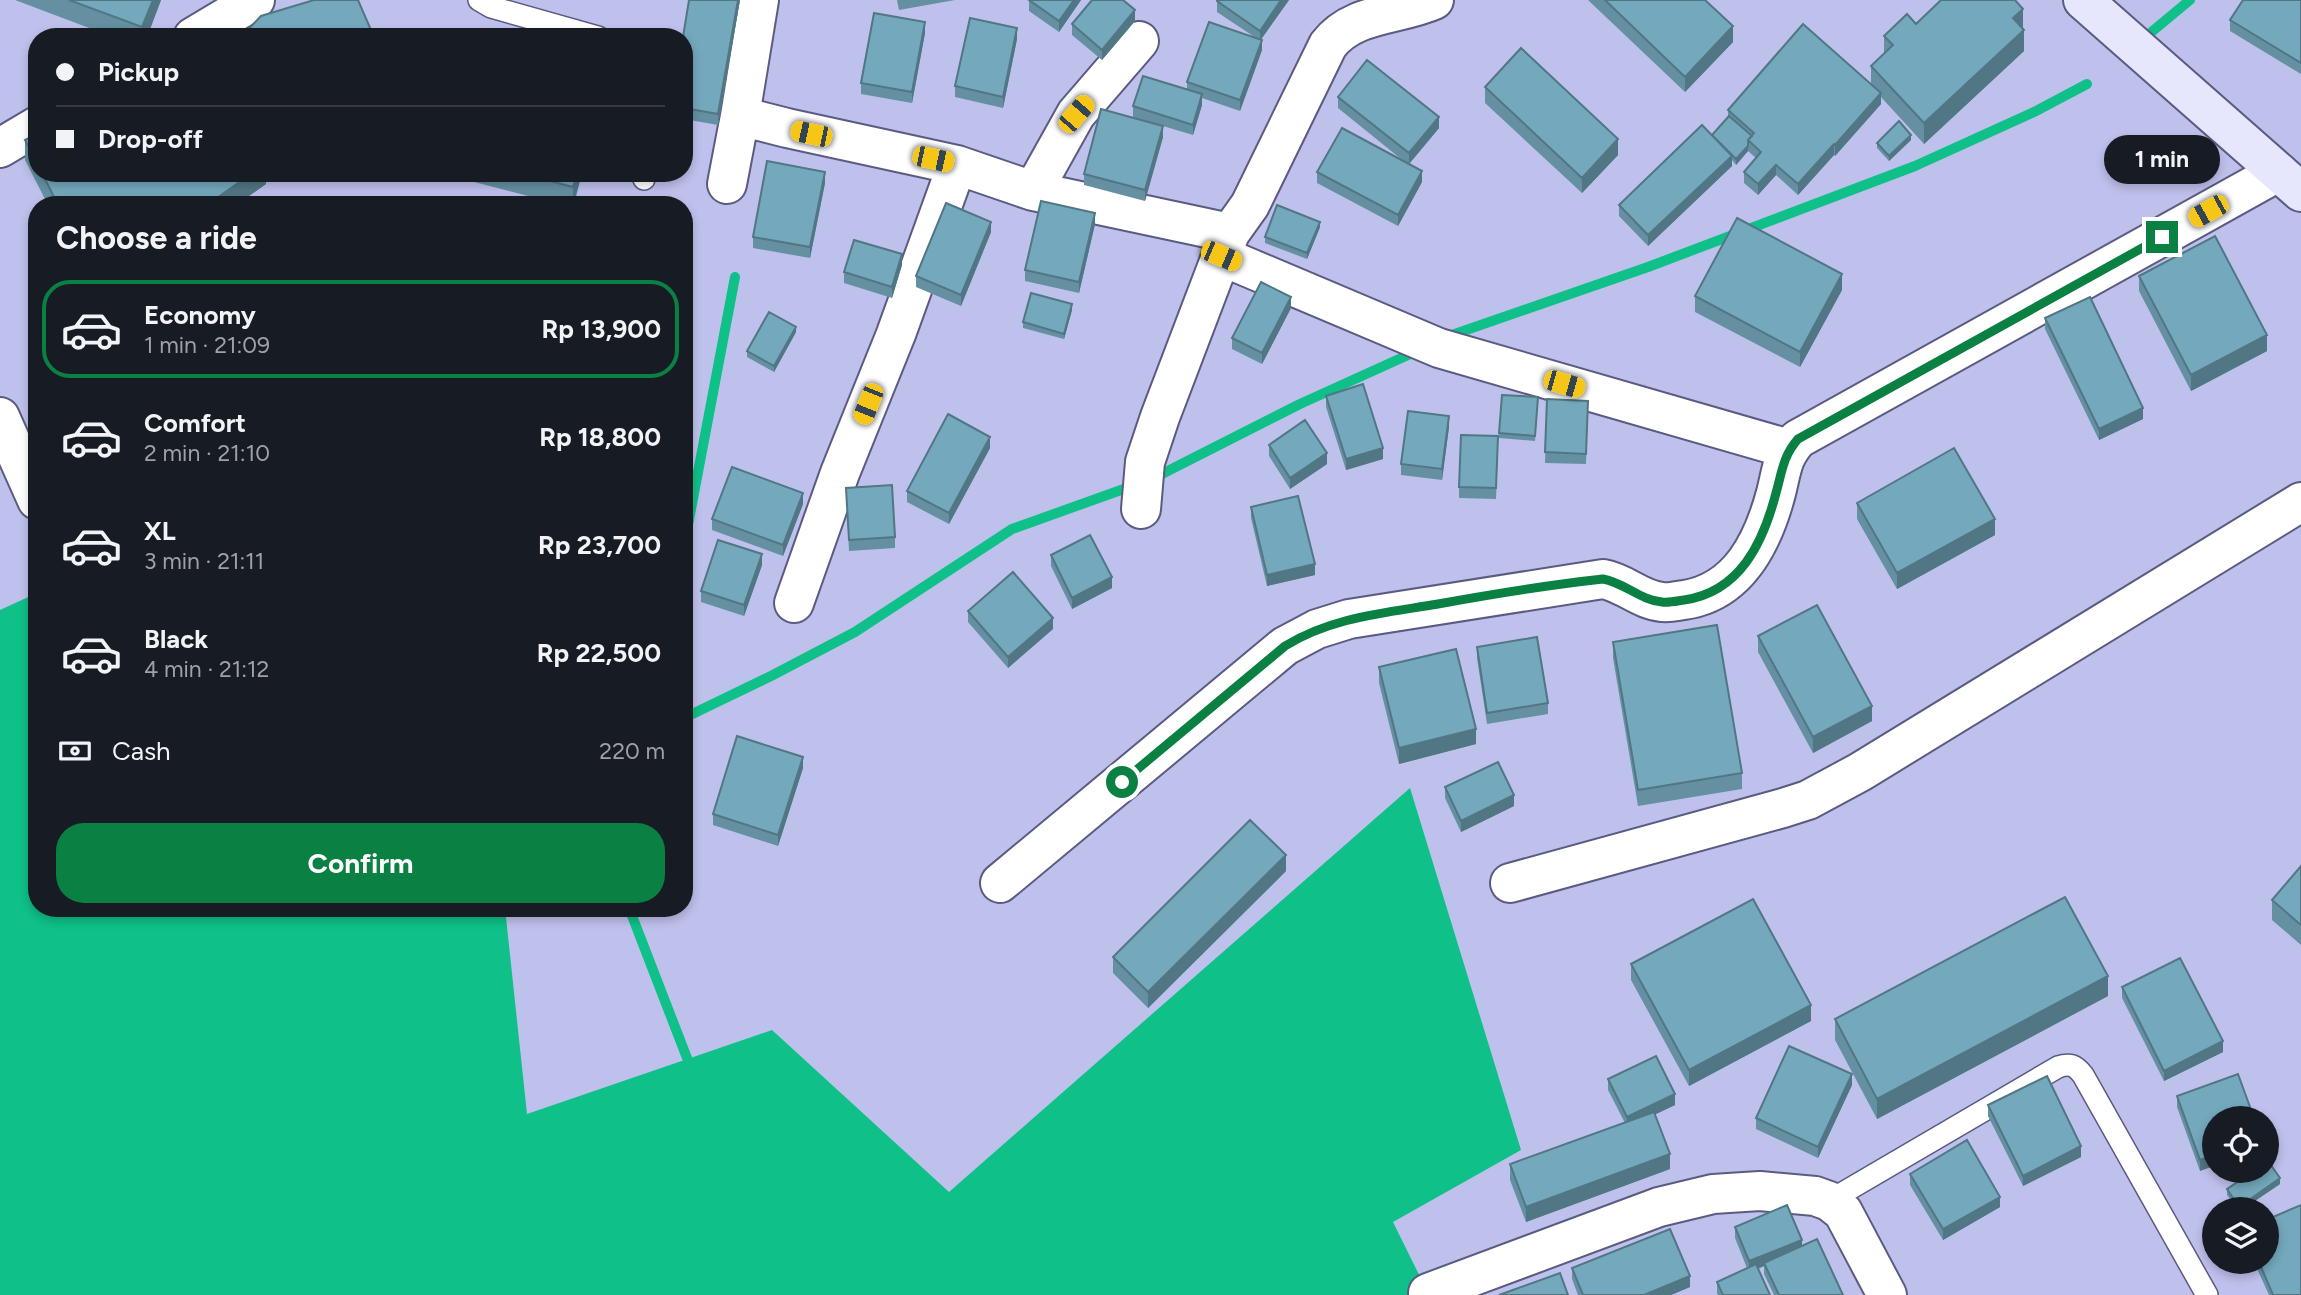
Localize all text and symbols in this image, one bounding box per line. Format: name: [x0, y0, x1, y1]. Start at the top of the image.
text: Pickup: [98, 56, 179, 88]
car: [1055, 91, 1098, 137]
car: [789, 119, 834, 149]
text: Drop-off: [98, 123, 203, 155]
callout: 1 min: [2104, 135, 2220, 184]
car: [911, 144, 956, 174]
text: 1 min: [2135, 145, 2189, 173]
car: [2185, 192, 2232, 230]
text: Choose a ride: [56, 219, 257, 257]
route end: [2146, 221, 2178, 253]
car: [1198, 238, 1245, 274]
icon: car: [60, 298, 123, 361]
text: Economy: [144, 299, 256, 331]
text: Rp 13,900: [542, 313, 661, 345]
text: 1 min · 21:09: [144, 331, 270, 359]
car: [1541, 368, 1588, 400]
car: [851, 381, 886, 427]
icon: car: [60, 406, 123, 469]
text: Comfort: [144, 407, 246, 439]
text: Rp 18,800: [539, 421, 661, 453]
text: 2 min · 21:10: [144, 439, 270, 467]
icon: car: [60, 514, 123, 577]
text: XL: [144, 515, 176, 547]
text: Rp 23,700: [538, 529, 661, 561]
text: 3 min · 21:11: [144, 547, 264, 575]
icon: car: [60, 622, 123, 685]
text: Black: [144, 623, 208, 655]
text: Rp 22,500: [537, 637, 661, 669]
text: 4 min · 21:12: [144, 655, 269, 683]
icon: cash: [56, 732, 94, 770]
text: Cash: [112, 735, 171, 767]
text: 220 m: [599, 737, 665, 765]
route start: [1106, 766, 1138, 798]
button: Confirm: [56, 823, 665, 903]
map controls: [2202, 1106, 2279, 1274]
button: locate: [2202, 1106, 2279, 1183]
button: layers: [2202, 1197, 2279, 1274]

